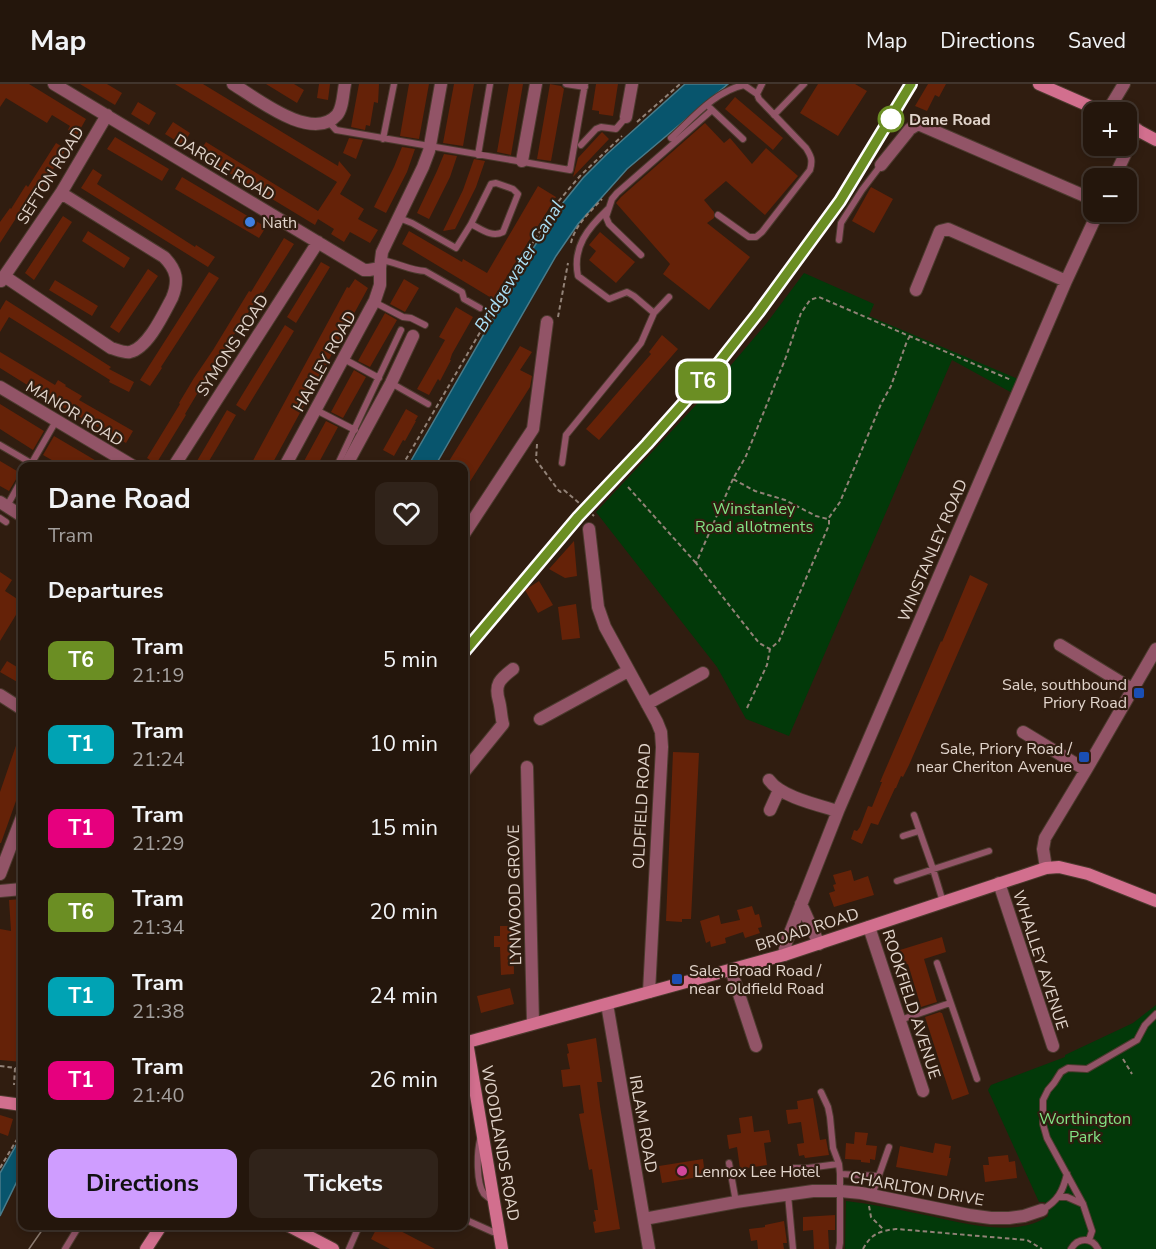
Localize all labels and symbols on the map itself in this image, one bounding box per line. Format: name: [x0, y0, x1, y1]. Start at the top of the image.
marker: Dane Road: [878, 106, 904, 132]
place label: Dane Road: [909, 109, 991, 131]
street label: SEFTON ROAD: [12, 122, 90, 229]
street label: DARGLE ROAD: [170, 129, 279, 207]
water label: Bridgewater Canal: [469, 196, 569, 336]
place label: Nath: [262, 212, 297, 234]
marker: Nath: [243, 215, 257, 229]
street label: SYMONS ROAD: [192, 290, 274, 401]
street label: HARLEY ROAD: [288, 307, 362, 416]
line badge: T6: [676, 362, 730, 400]
street label: MANOR ROAD: [21, 376, 128, 452]
street label: WINSTANLEY ROAD: [893, 476, 973, 625]
park label: Winstanley Road allotments: [695, 498, 813, 538]
place label: Sale, southbound Priory Road: [1002, 674, 1127, 714]
marker: Sale, southbound Priory Road: [1132, 686, 1146, 700]
place label: Sale, Priory Road / near Cheriton Avenue: [916, 738, 1072, 778]
street label: OLDFIELD ROAD: [628, 743, 656, 870]
marker: Sale, Priory Road / near Cheriton Avenue: [1077, 750, 1091, 764]
street label: LYNWOOD GROVE: [503, 824, 527, 966]
street label: WHALLEY AVENUE: [1007, 888, 1073, 1033]
street label: BROAD ROAD: [753, 903, 862, 957]
street label: ROOKFIELD AVENUE: [876, 927, 946, 1082]
place label: Sale, Broad Road / near Oldfield Road: [689, 960, 824, 1000]
marker: Sale, Broad Road / near Oldfield Road: [670, 972, 684, 986]
street label: WOODLANDS ROAD: [475, 1064, 525, 1223]
street label: IRLAM ROAD: [624, 1074, 662, 1175]
park label: Worthington Park: [1039, 1108, 1131, 1148]
place label: Lennox Lee Hotel: [694, 1161, 820, 1183]
marker: Lennox Lee Hotel: [675, 1164, 689, 1178]
street label: CHARLTON DRIVE: [848, 1166, 986, 1212]

